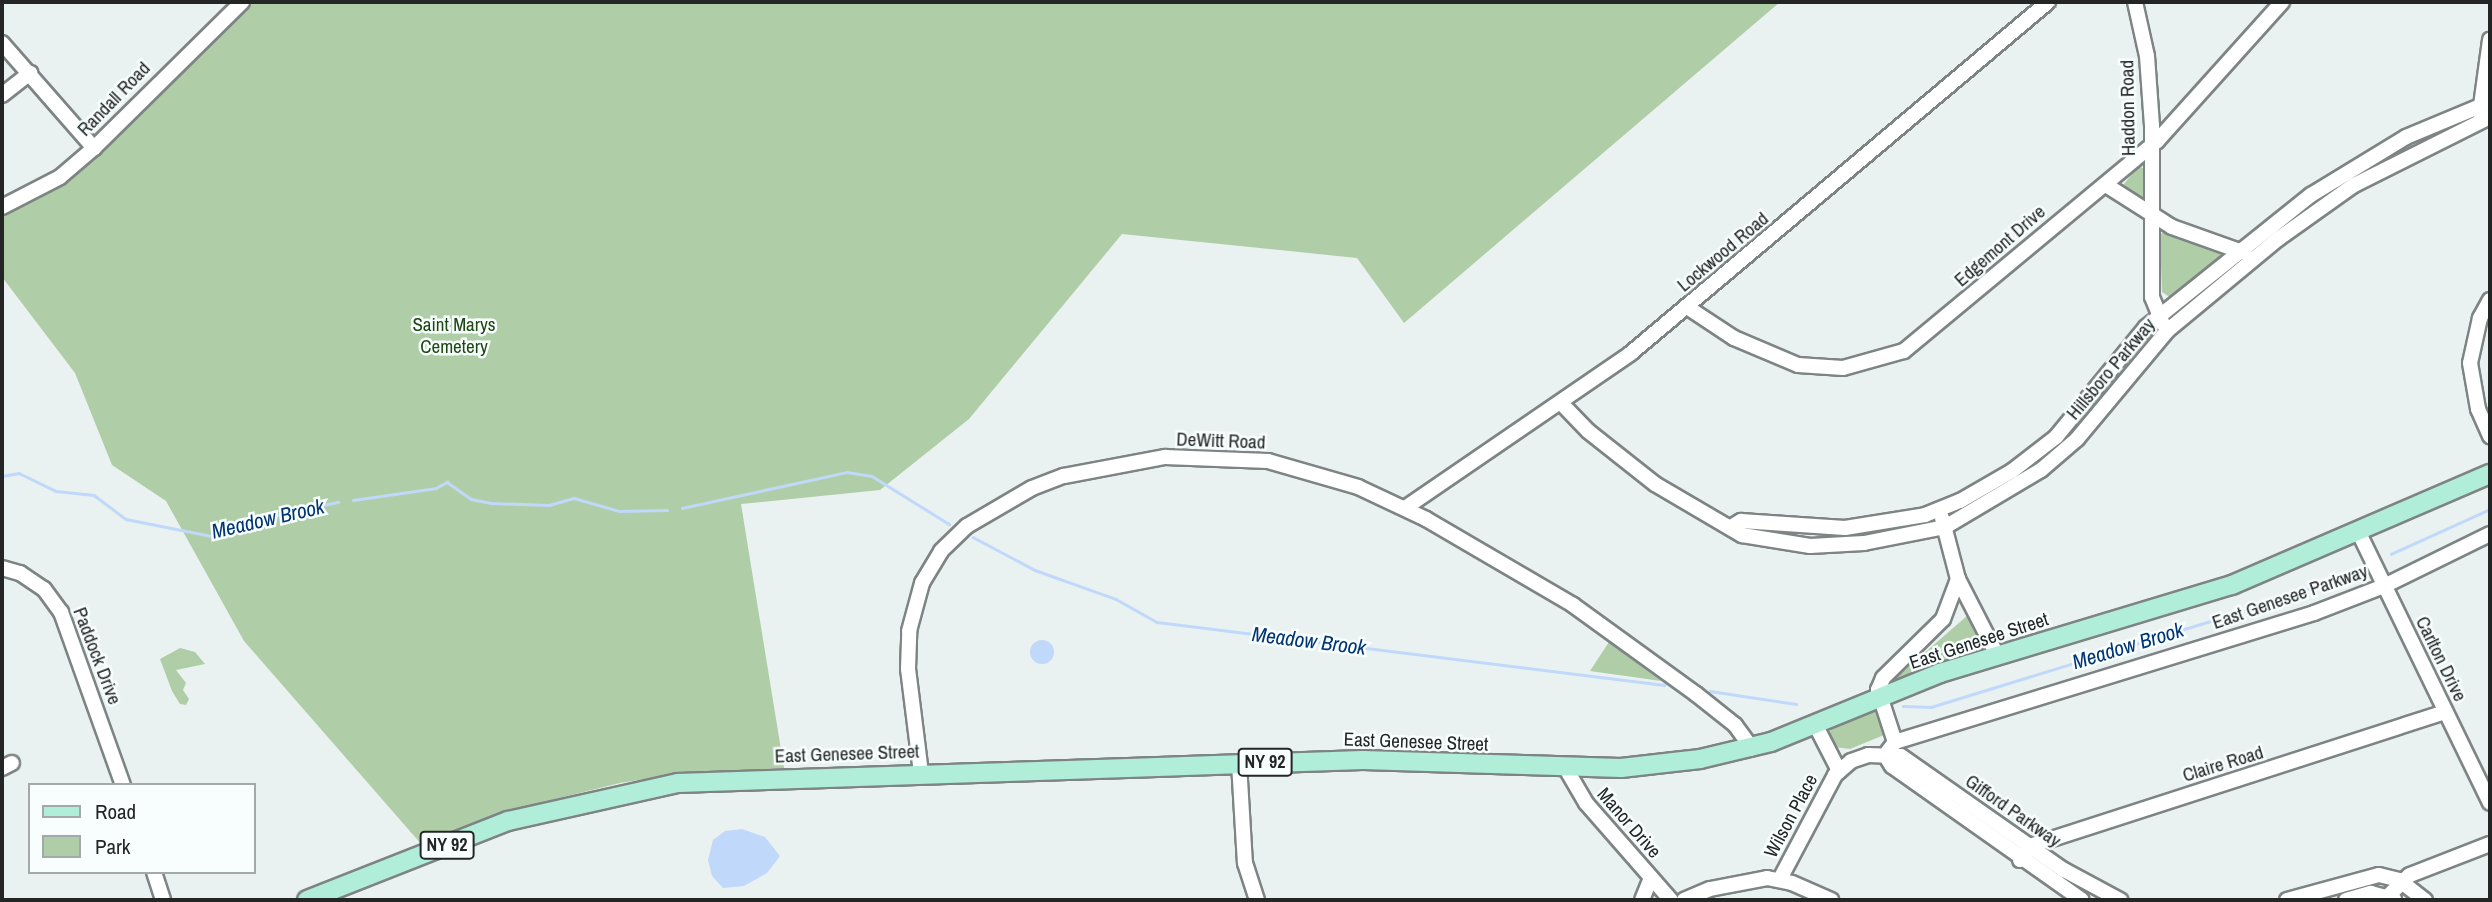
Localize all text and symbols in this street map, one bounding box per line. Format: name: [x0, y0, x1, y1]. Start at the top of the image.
street label: Randall Road: [73, 57, 155, 141]
street label: Haddon Road: [2116, 60, 2140, 156]
street label: Edgemont Drive: [1950, 200, 2050, 292]
street label: Lockwood Road: [1673, 207, 1773, 297]
park label: Saint Marys Cemetery: [412, 314, 496, 358]
street label: Hillsboro Parkway: [2062, 314, 2160, 424]
street label: DeWitt Road: [1176, 428, 1266, 454]
water label: Meadow Brook: [209, 494, 327, 544]
street label: East Genesee Parkway: [2209, 560, 2371, 634]
street label: Paddock Drive: [68, 604, 126, 708]
street label: East Genesee Street: [1907, 608, 2051, 674]
street label: Carlton Drive: [2411, 613, 2471, 705]
water label: Meadow Brook: [2069, 617, 2187, 675]
water label: Meadow Brook: [1250, 621, 1368, 661]
street label: East Genesee Street: [1343, 728, 1489, 756]
street label: East Genesee Street: [774, 740, 920, 768]
street label: Claire Road: [2180, 741, 2266, 787]
road number: NY 92: [1237, 748, 1293, 776]
street label: Gifford Parkway: [1961, 770, 2065, 852]
street label: Wilson Place: [1760, 771, 1822, 861]
legend: [28, 783, 256, 874]
street label: Manor Drive: [1592, 783, 1666, 863]
text: Road: [95, 797, 136, 826]
road number: NY 92: [419, 830, 475, 860]
text: Park: [95, 832, 130, 861]

